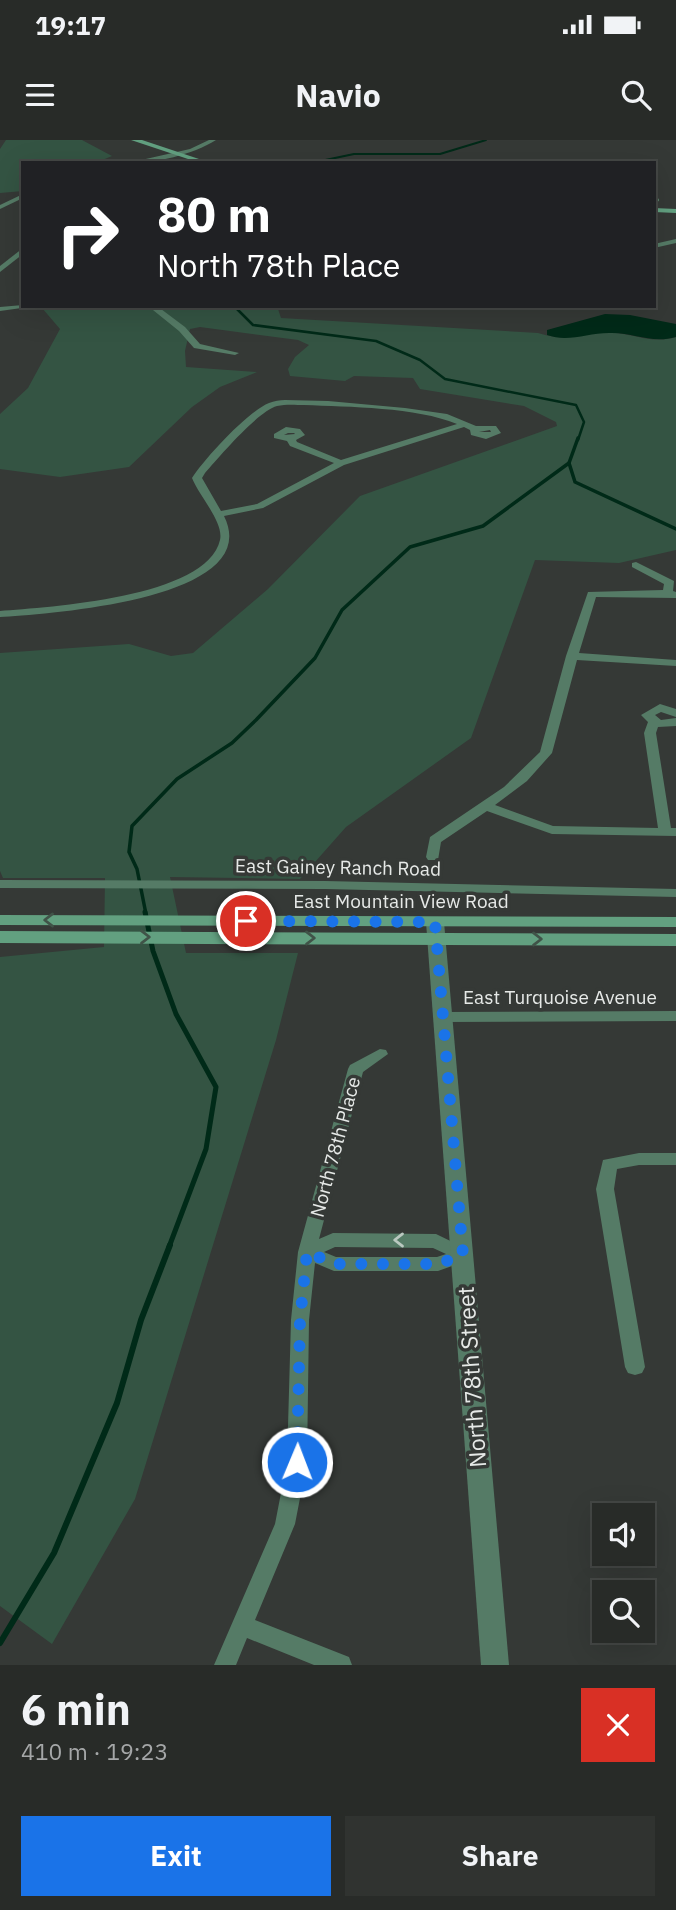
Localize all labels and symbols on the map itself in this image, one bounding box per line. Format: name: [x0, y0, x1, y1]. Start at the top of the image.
street label: East Gainey Ranch Road: [235, 853, 441, 881]
street label: East Mountain View Road: [293, 889, 509, 913]
pin: [216, 891, 276, 951]
one-way arrow: [43, 912, 54, 928]
one-way arrow: [140, 929, 151, 945]
one-way arrow: [305, 930, 316, 946]
one-way arrow: [533, 931, 543, 947]
street label: East Turquoise Avenue: [463, 985, 657, 1009]
street label: North 78th Place: [305, 1074, 365, 1220]
one-way arrow: [393, 1232, 403, 1248]
street label: North 78th Street: [450, 1285, 492, 1469]
position arrow: [260, 1425, 334, 1499]

